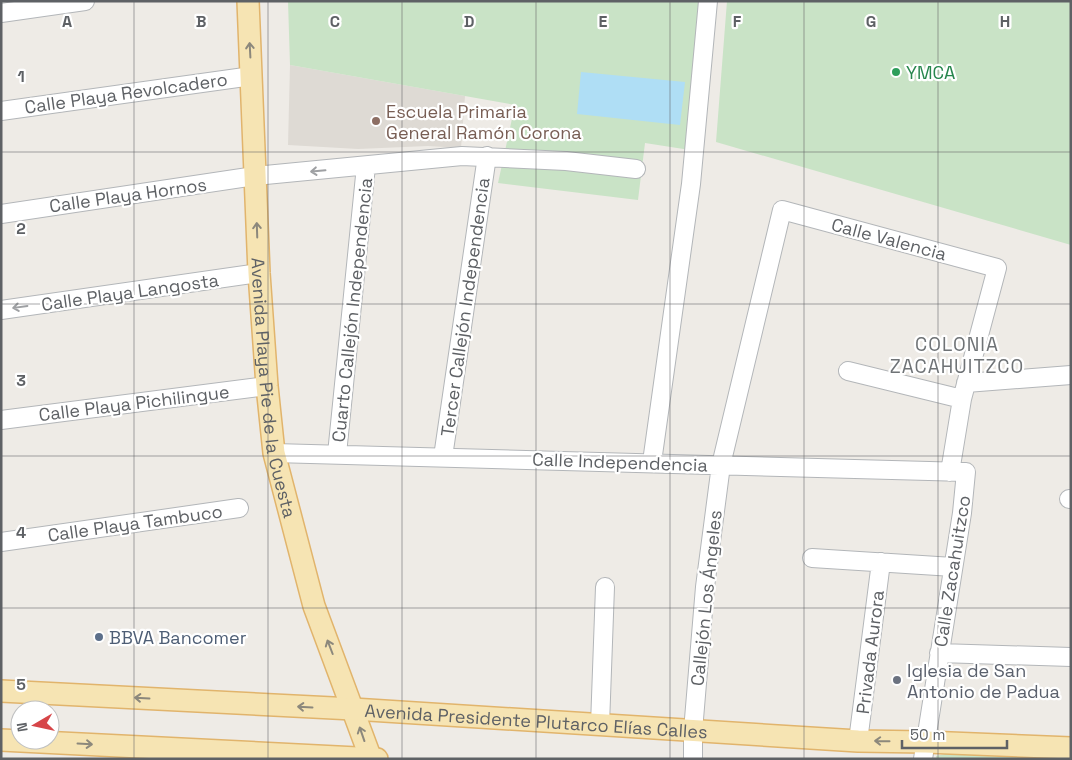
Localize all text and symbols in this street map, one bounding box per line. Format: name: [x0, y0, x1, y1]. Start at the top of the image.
text: A: [62, 11, 72, 32]
text: B: [196, 11, 206, 32]
text: C: [330, 11, 340, 32]
text: D: [464, 11, 474, 32]
text: E: [599, 11, 608, 32]
text: F: [733, 11, 742, 32]
text: G: [866, 11, 876, 32]
text: H: [1000, 11, 1010, 32]
one-way arrow: [246, 42, 255, 58]
place label: YMCA: [906, 61, 955, 84]
text: 1: [17, 66, 25, 87]
marker: YMCA: [890, 66, 902, 78]
street label: Calle Playa Revolcadero: [23, 67, 229, 119]
place label: Escuela Primaria General Ramón Corona: [386, 100, 582, 144]
marker: Escuela Primaria General Ramón Corona: [370, 115, 382, 127]
one-way arrow: [310, 166, 326, 175]
street label: Calle Playa Hornos: [48, 173, 208, 217]
street label: Tercer Callejón Independencia: [435, 176, 495, 438]
street label: Cuarto Callejón Independencia: [327, 177, 377, 443]
street label: Calle Valencia: [829, 213, 949, 265]
text: 2: [16, 218, 26, 239]
one-way arrow: [252, 222, 262, 238]
street label: Avenida Playa Pie de la Cuesta: [247, 257, 302, 520]
street label: Calle Playa Langosta: [40, 268, 220, 316]
one-way arrow: [12, 303, 28, 313]
district label: COLONIA ZACAHUITZCO: [890, 332, 1024, 379]
text: 3: [16, 370, 26, 391]
street label: Calle Playa Pichilingue: [37, 380, 231, 426]
street label: Calle Independencia: [532, 447, 708, 477]
street label: Calle Zacahuitzco: [929, 494, 975, 648]
street label: Calle Playa Tambuco: [46, 499, 224, 547]
street label: Callejón Los Ángeles: [685, 509, 727, 687]
text: 4: [16, 522, 26, 543]
street label: Privada Aurora: [851, 589, 889, 715]
place label: BBVA Bancomer: [109, 626, 247, 649]
marker: BBVA Bancomer: [93, 631, 105, 643]
one-way arrow: [324, 640, 334, 655]
place label: Iglesia de San Antonio de Padua: [907, 659, 1060, 703]
text: 5: [16, 674, 26, 695]
marker: Iglesia de San Antonio de Padua: [891, 674, 903, 686]
one-way arrow: [135, 694, 151, 703]
street label: Avenida Presidente Plutarco Elías Calles: [364, 698, 708, 743]
north arrow: [10, 700, 60, 750]
one-way arrow: [297, 702, 313, 711]
scale bar: [902, 718, 1007, 750]
text: N: [13, 721, 32, 733]
text: 50 m: [910, 725, 945, 744]
one-way arrow: [357, 726, 366, 742]
one-way arrow: [874, 736, 890, 746]
one-way arrow: [76, 739, 93, 749]

